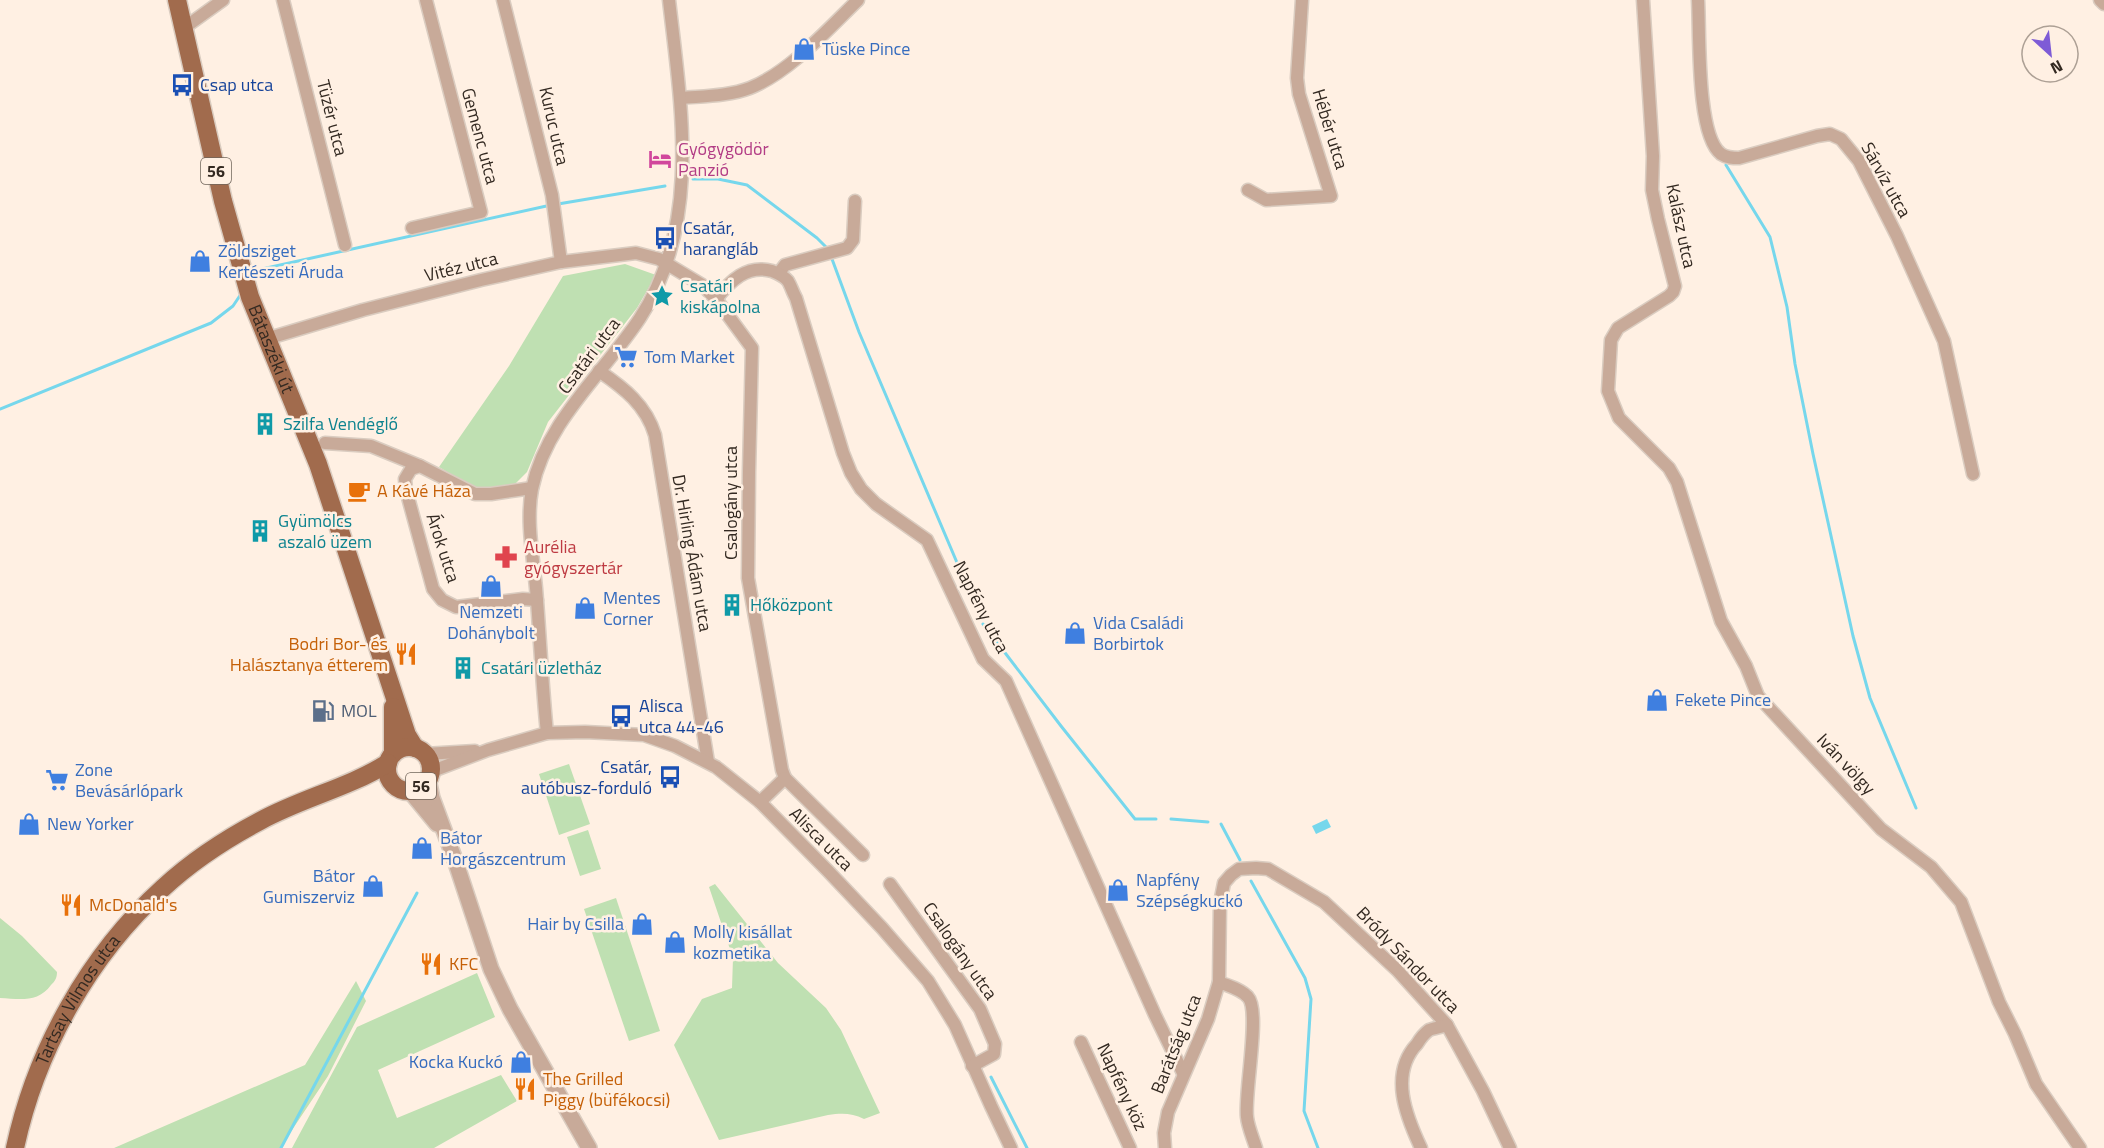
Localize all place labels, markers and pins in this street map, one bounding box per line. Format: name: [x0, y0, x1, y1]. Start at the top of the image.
place label: Tüske Pince: [822, 35, 910, 62]
shop icon: Tüske Pince: [791, 36, 817, 62]
place label: Csap utca: [200, 71, 273, 98]
bus stop icon: Csap utca: [169, 72, 195, 98]
place label: Gyógygödör Panzió: [678, 135, 769, 183]
hotel icon: Gyógygödör Panzió: [647, 146, 673, 172]
place label: Csatár, harangláb: [683, 214, 759, 262]
bus stop icon: Csatár, harangláb: [652, 225, 678, 251]
place label: Zöldsziget Kertészeti Áruda: [218, 237, 344, 285]
shop icon: Zöldsziget Kertészeti Áruda: [187, 248, 213, 274]
place label: Csatári kiskápolna: [680, 272, 760, 320]
place icon: Csatári kiskápolna: [649, 283, 675, 309]
place label: Tom Market: [644, 343, 735, 370]
supermarket icon: Tom Market: [613, 344, 639, 370]
place label: Szilfa Vendéglő: [283, 410, 398, 437]
building icon: Szilfa Vendéglő: [252, 411, 278, 437]
place label: A Kávé Háza: [377, 477, 471, 504]
cafe icon: A Kávé Háza: [346, 478, 372, 504]
place label: Gyümölcs aszaló üzem: [278, 507, 372, 555]
building icon: Gyümölcs aszaló üzem: [247, 518, 273, 544]
place label: Aurélia gyógyszertár: [524, 533, 623, 581]
pharmacy icon: Aurélia gyógyszertár: [493, 544, 519, 570]
shop icon: Nemzeti Dohánybolt: [478, 573, 504, 599]
place label: Mentes Corner: [603, 584, 661, 632]
place label: Hőközpont: [750, 591, 833, 618]
building icon: Hőközpont: [719, 592, 745, 618]
shop icon: Mentes Corner: [572, 595, 598, 621]
place label: Nemzeti Dohánybolt: [447, 598, 535, 646]
place label: Vida Családi Borbirtok: [1093, 609, 1184, 657]
shop icon: Vida Családi Borbirtok: [1062, 620, 1088, 646]
place label: Bodri Bor- és Halásztanya étterem: [230, 630, 388, 678]
restaurant icon: Bodri Bor- és Halásztanya étterem: [393, 641, 419, 667]
place label: Csatári üzletház: [481, 654, 602, 681]
building icon: Csatári üzletház: [450, 655, 476, 681]
place label: Fekete Pince: [1675, 686, 1771, 713]
shop icon: Fekete Pince: [1644, 687, 1670, 713]
place label: Alisca utca 44-46: [639, 692, 724, 740]
place label: MOL: [341, 697, 377, 724]
fuel station icon: MOL: [310, 698, 336, 724]
bus stop icon: Alisca utca 44-46: [608, 703, 634, 729]
place label: Csatár, autóbusz-forduló: [521, 753, 652, 801]
place label: Zone Bevásárlópark: [75, 756, 184, 804]
bus stop icon: Csatár, autóbusz-forduló: [657, 764, 683, 790]
supermarket icon: Zone Bevásárlópark: [44, 767, 70, 793]
place label: New Yorker: [47, 810, 134, 837]
shop icon: New Yorker: [16, 811, 42, 837]
place label: Bátor Horgászcentrum: [440, 824, 566, 872]
shop icon: Bátor Horgászcentrum: [409, 835, 435, 861]
place label: Bátor Gumiszerviz: [263, 862, 355, 910]
place label: Napfény Szépségkuckó: [1136, 866, 1243, 914]
shop icon: Bátor Gumiszerviz: [360, 873, 386, 899]
shop icon: Napfény Szépségkuckó: [1105, 877, 1131, 903]
place label: McDonald's: [89, 891, 177, 918]
restaurant icon: McDonald's: [58, 892, 84, 918]
place label: Hair by Csilla: [527, 910, 624, 937]
shop icon: Hair by Csilla: [629, 911, 655, 937]
place label: Molly kisállat kozmetika: [693, 918, 793, 966]
shop icon: Molly kisállat kozmetika: [662, 929, 688, 955]
place label: KFC: [449, 950, 479, 977]
restaurant icon: KFC: [418, 951, 444, 977]
place label: Kocka Kuckó: [409, 1048, 503, 1075]
shop icon: Kocka Kuckó: [508, 1049, 534, 1075]
place label: The Grilled Piggy (büfékocsi): [543, 1065, 670, 1113]
restaurant icon: The Grilled Piggy (büfékocsi): [512, 1076, 538, 1102]

